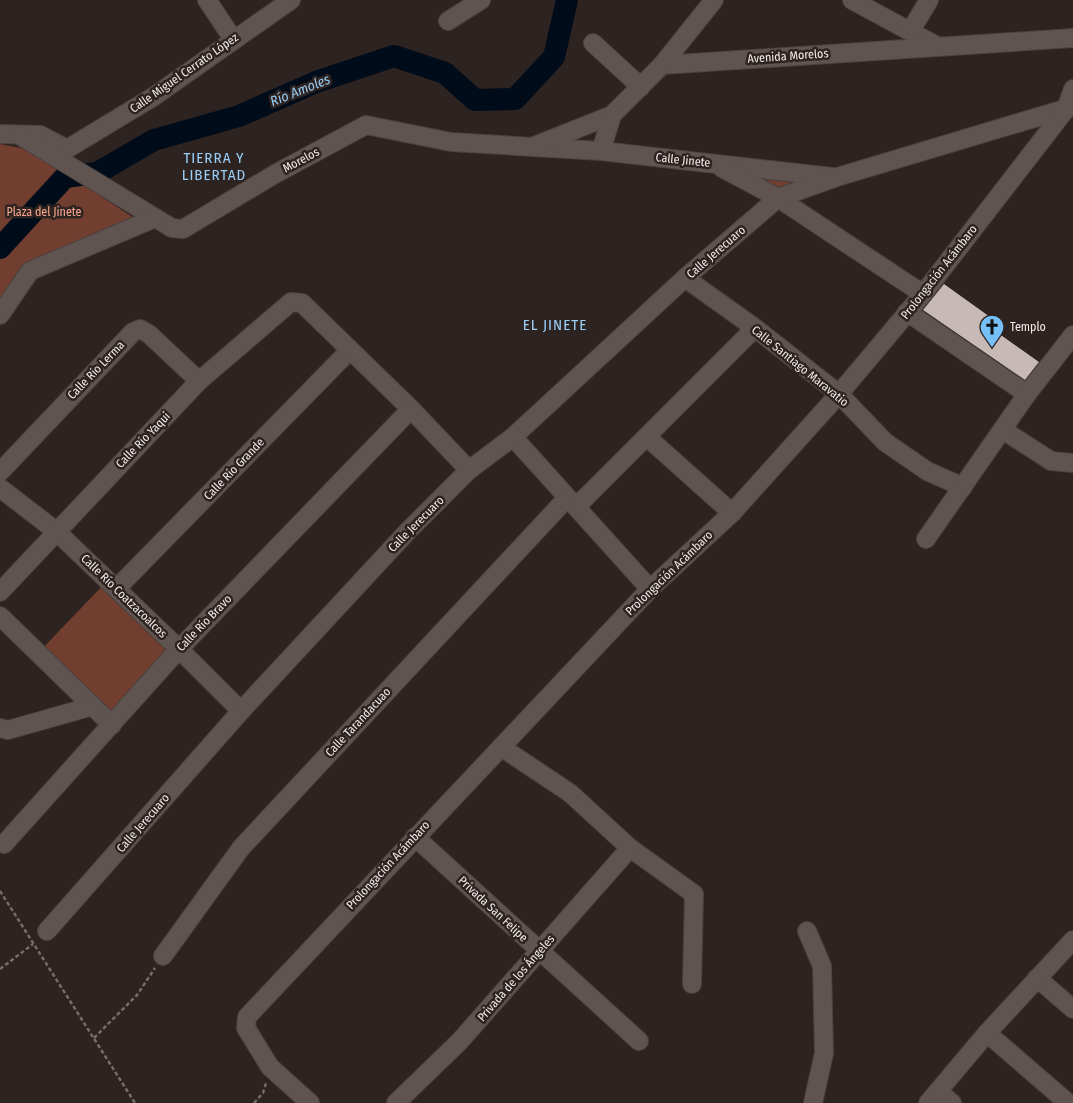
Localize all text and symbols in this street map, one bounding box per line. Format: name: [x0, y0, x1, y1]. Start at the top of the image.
street label: Calle Miguel Cerrato López: [127, 30, 241, 116]
street label: Avenida Morelos: [747, 46, 829, 66]
water label: Río Amoles: [268, 71, 333, 110]
street label: Morelos: [280, 145, 322, 175]
district label: TIERRA Y LIBERTAD: [182, 149, 246, 184]
street label: Calle Jinete: [655, 150, 711, 170]
park label: Plaza del Jinete: [6, 205, 82, 219]
street label: Prolongación Acámbaro: [898, 222, 980, 322]
street label: Calle Jerecuaro: [684, 223, 748, 281]
church icon: Templo: [979, 314, 1005, 348]
district label: EL JINETE: [523, 316, 587, 334]
place label: Templo: [1010, 320, 1046, 334]
street label: Calle Santiago Maravatio: [749, 323, 851, 409]
street label: Calle Río Lerma: [65, 338, 127, 402]
street label: Calle Río Yaqui: [113, 409, 173, 471]
street label: Calle Río Grande: [201, 435, 267, 503]
street label: Calle Jerecuaro: [385, 493, 447, 555]
street label: Prolongación Acámbaro: [623, 528, 715, 618]
street label: Calle Río Coatzacoalcos: [78, 551, 170, 641]
street label: Calle Río Bravo: [174, 592, 234, 654]
street label: Calle Tarandacuao: [322, 685, 394, 759]
street label: Calle Jerecuaro: [114, 791, 172, 855]
street label: Prolongación Acámbaro: [343, 818, 433, 912]
street label: Privada San Felipe: [455, 873, 531, 945]
street label: Privada de los Ángeles: [474, 931, 557, 1024]

